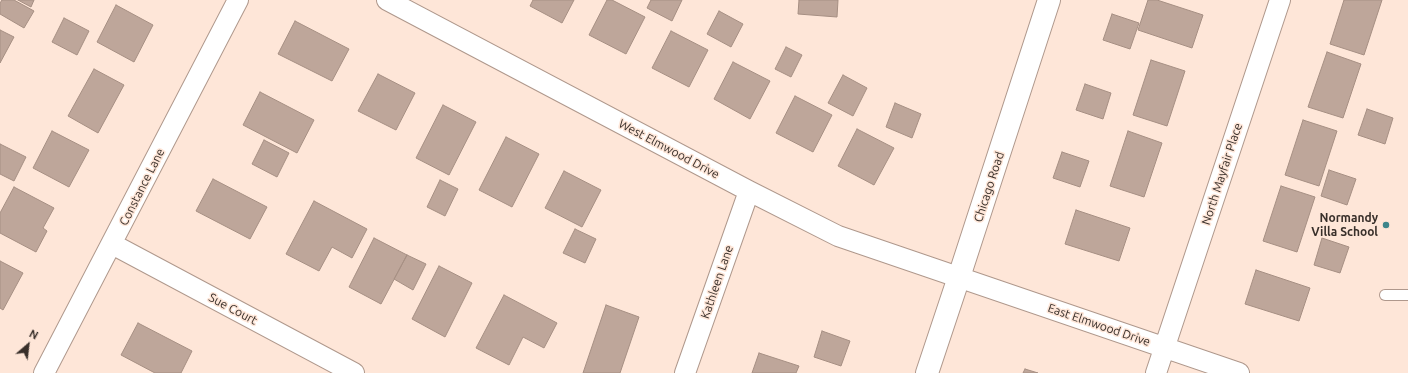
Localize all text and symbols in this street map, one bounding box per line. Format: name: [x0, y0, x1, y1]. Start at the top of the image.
street label: West Elmwood Drive: [616, 116, 722, 182]
street label: North Mayfair Place: [1199, 121, 1245, 227]
street label: Constance Lane: [116, 146, 168, 228]
street label: Chicago Road: [971, 150, 1007, 224]
place label: Normandy Villa School: [1311, 211, 1378, 239]
marker: Normandy Villa School: [1381, 220, 1391, 230]
street label: Kathleen Lane: [698, 243, 736, 321]
street label: Sue Court: [206, 290, 260, 328]
street label: East Elmwood Drive: [1046, 301, 1152, 349]
north arrow: [8, 325, 48, 365]
text: N: [27, 327, 40, 342]

